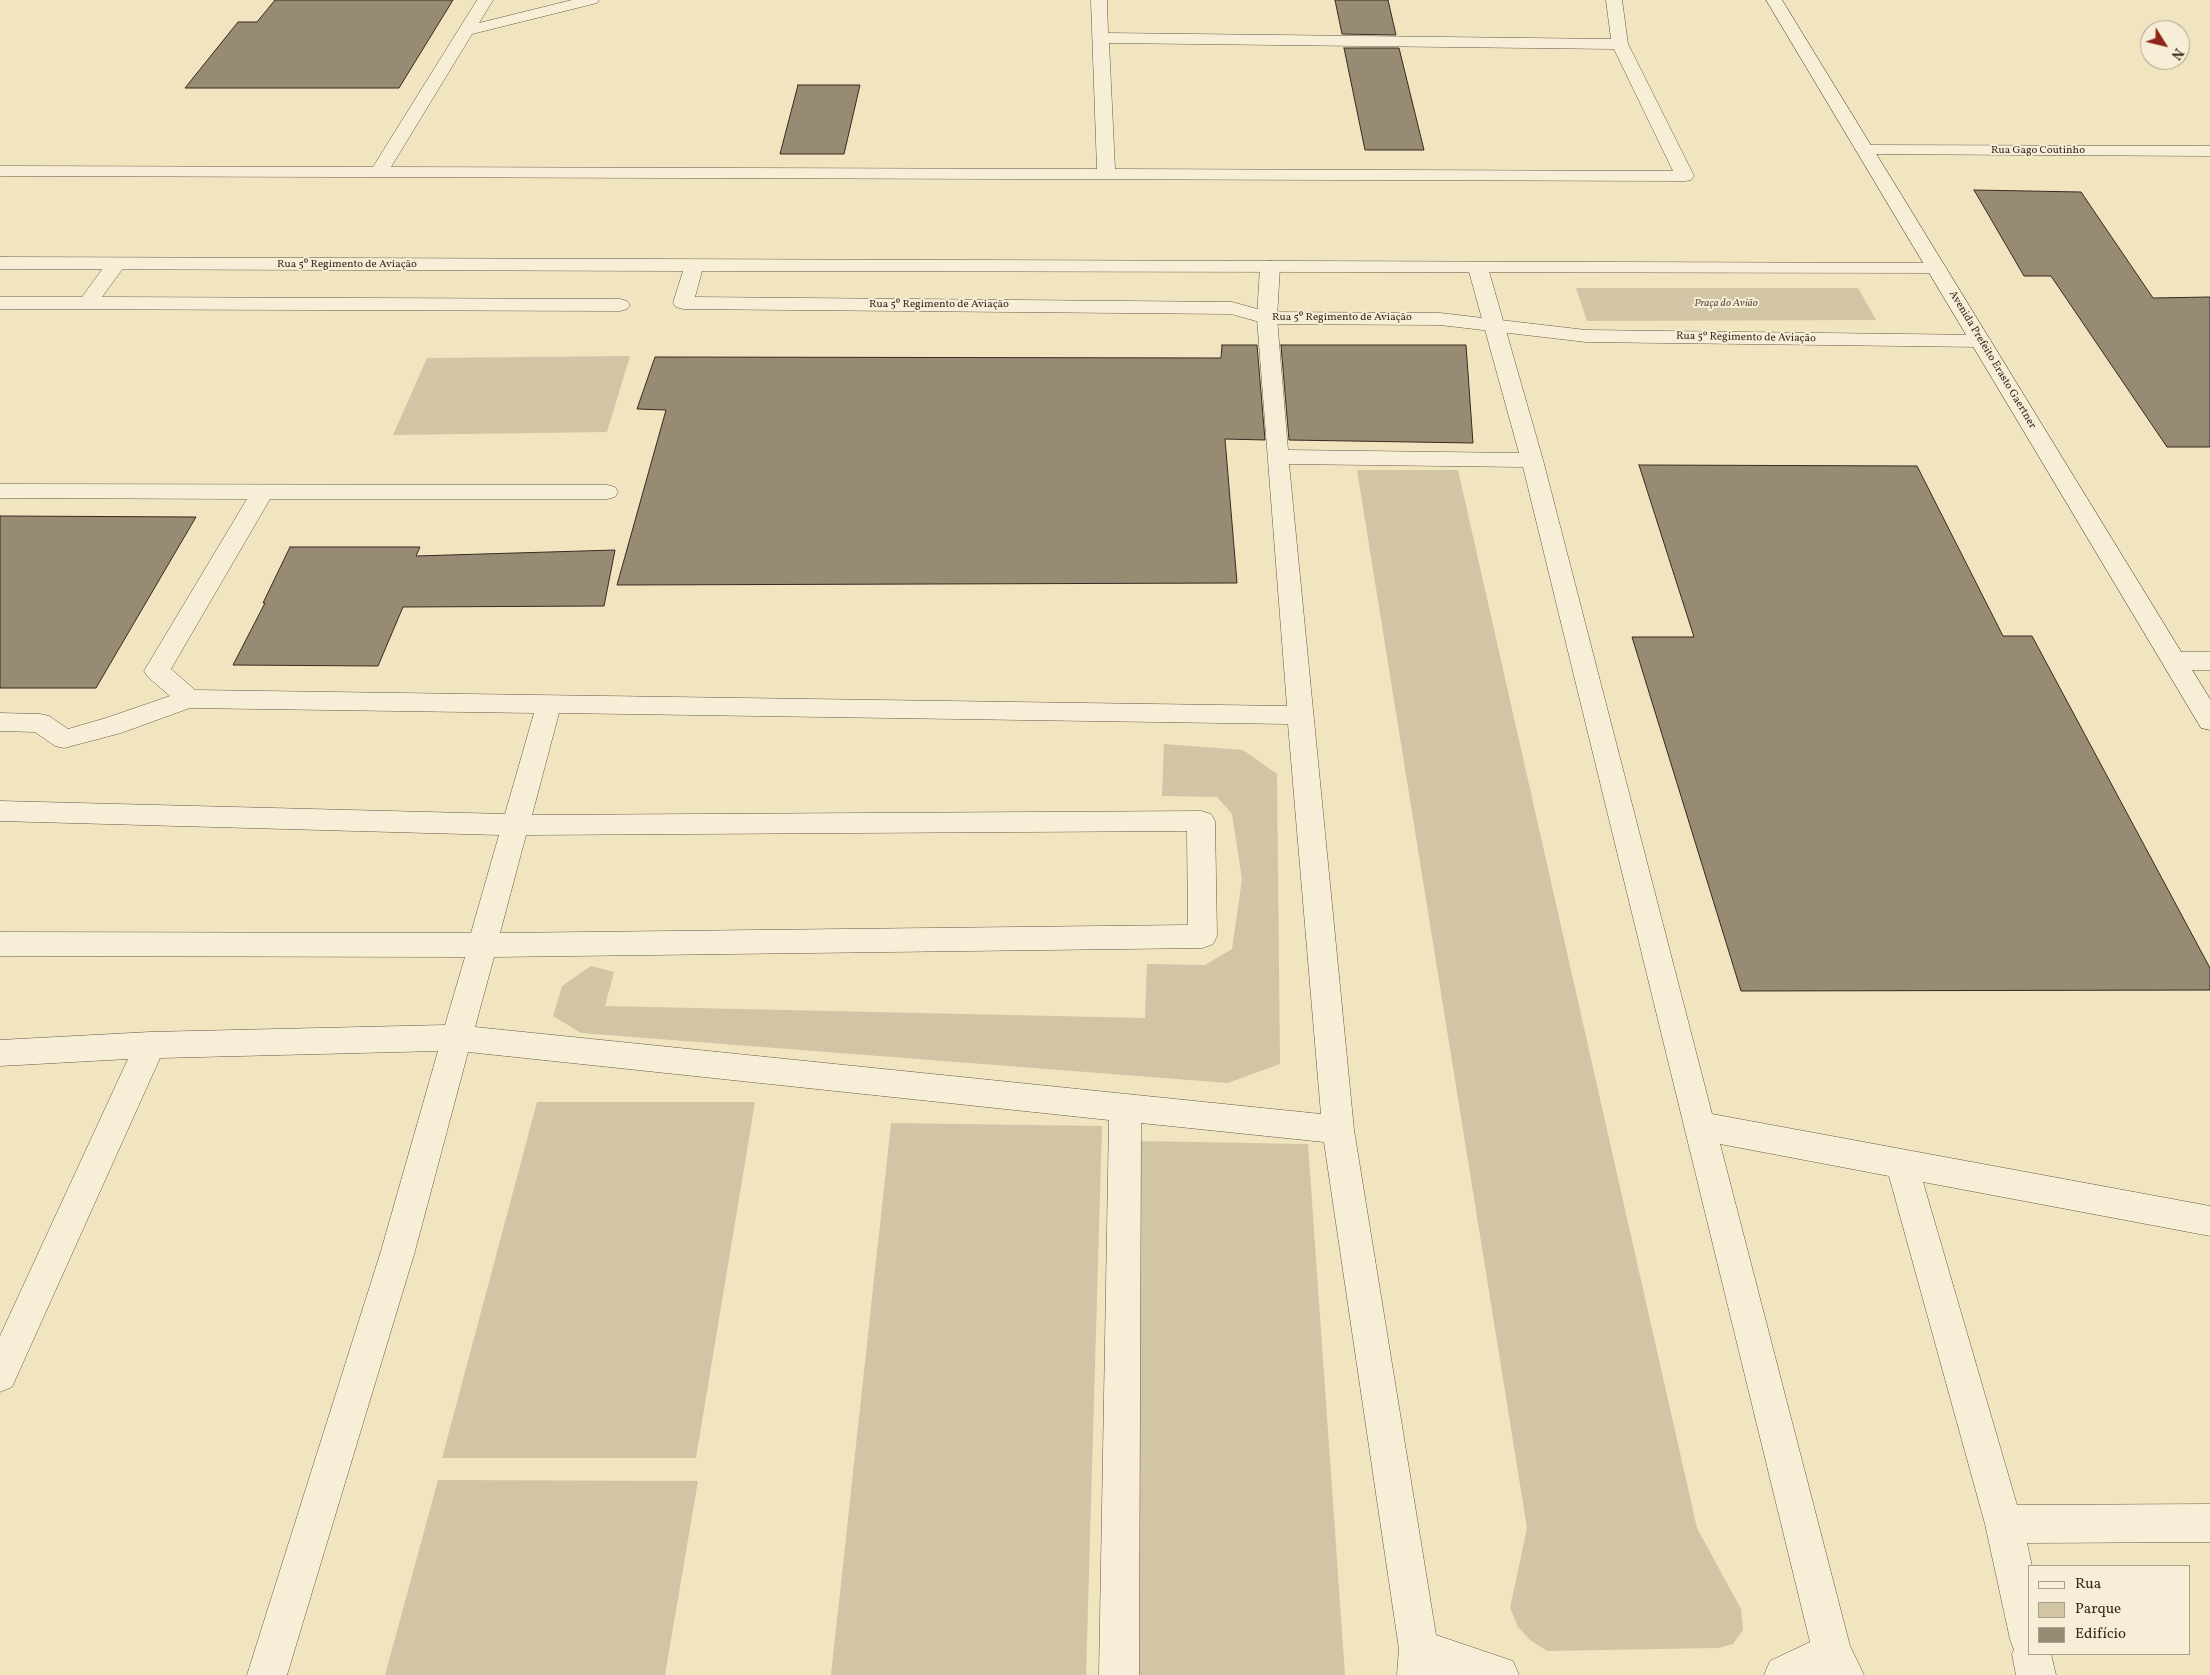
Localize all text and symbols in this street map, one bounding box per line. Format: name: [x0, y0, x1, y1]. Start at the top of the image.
north arrow: [2140, 20, 2190, 70]
text: N: [2166, 44, 2187, 63]
street label: Rua Gago Coutinho: [1991, 144, 2085, 158]
street label: Rua 5º Regimento de Aviação: [277, 258, 417, 272]
street label: Avenida Prefeito Erasto Gaertner: [1945, 289, 2039, 431]
park label: Praça do Avião: [1694, 297, 1758, 311]
street label: Rua 5º Regimento de Aviação: [869, 298, 1009, 312]
street label: Rua 5º Regimento de Aviação: [1272, 311, 1412, 325]
street label: Rua 5º Regimento de Aviação: [1676, 330, 1816, 346]
legend: [2028, 1565, 2190, 1655]
text: Rua: [2075, 1574, 2101, 1595]
text: Parque: [2075, 1599, 2121, 1620]
text: Edifício: [2075, 1624, 2126, 1645]

